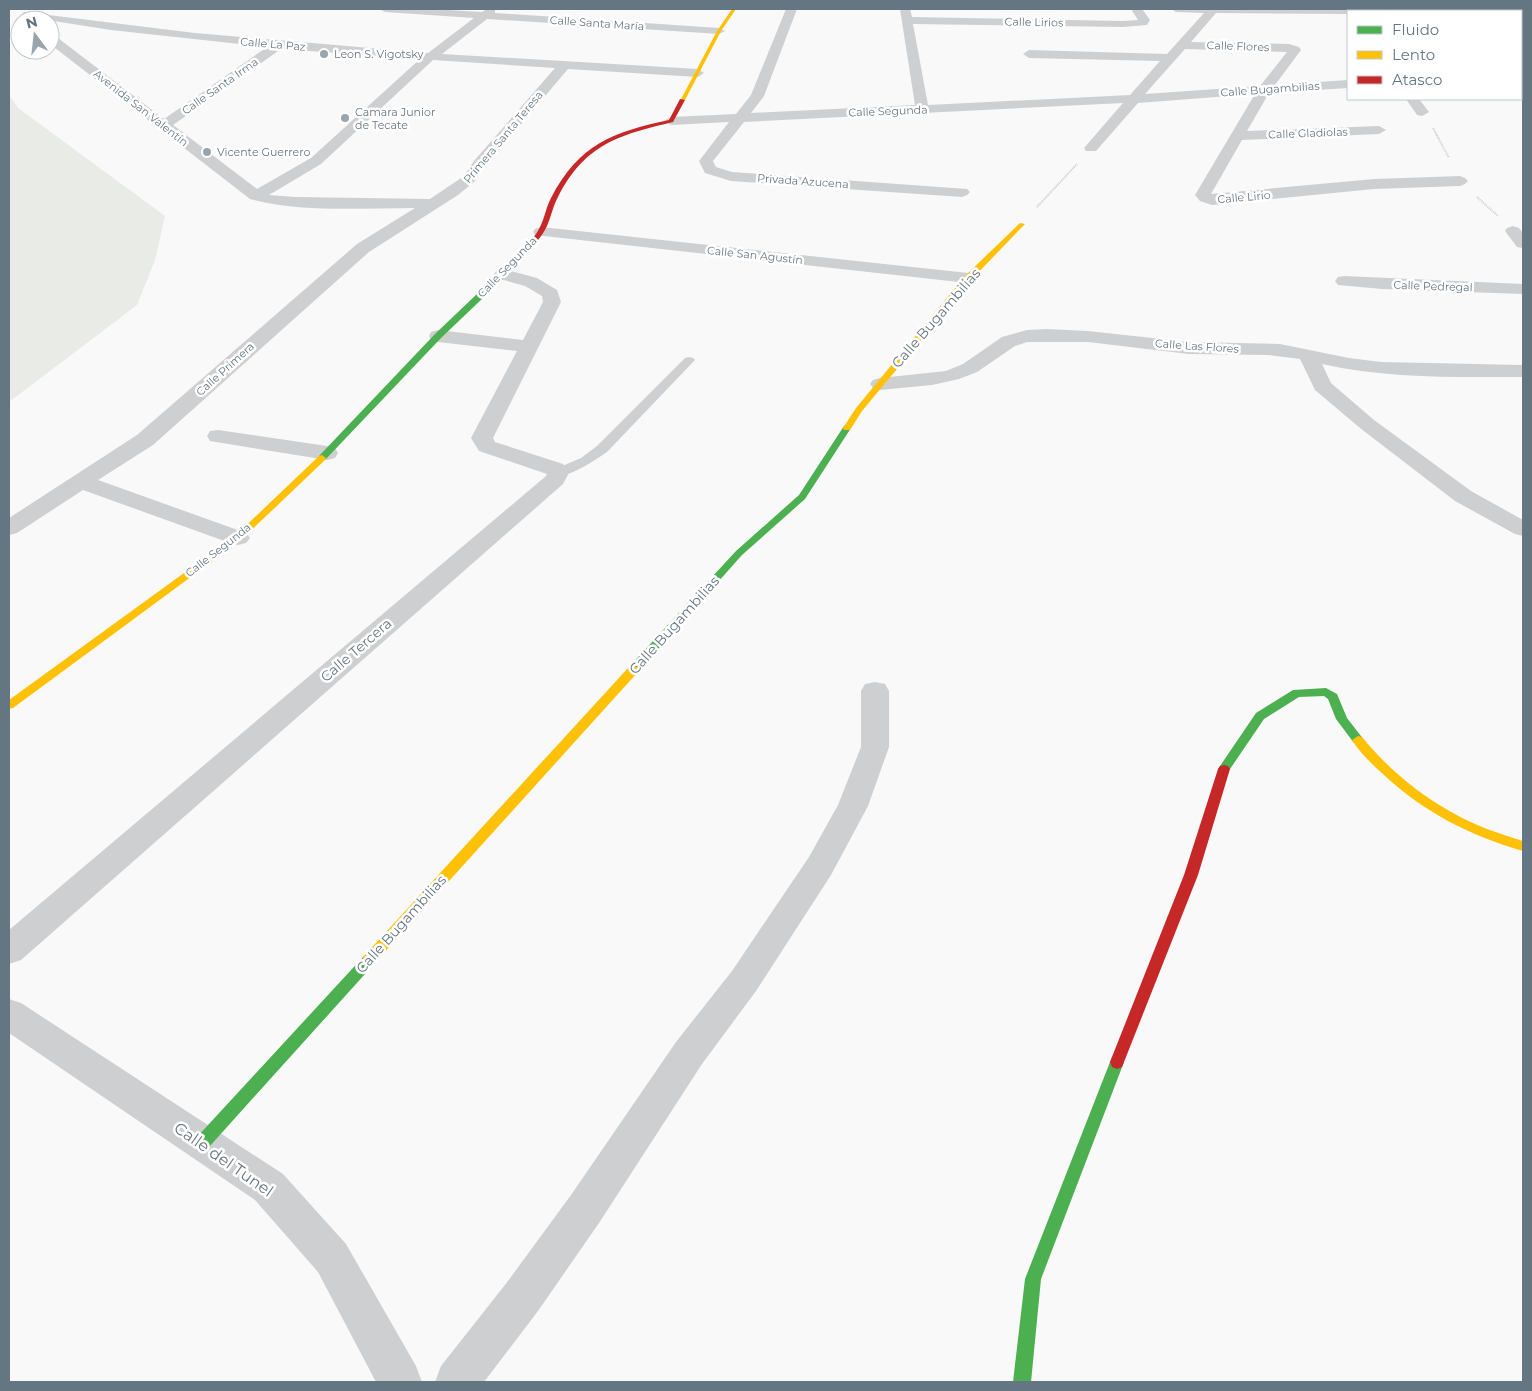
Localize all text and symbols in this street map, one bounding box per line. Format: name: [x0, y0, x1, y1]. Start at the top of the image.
north arrow: [10, 10, 60, 60]
legend: [1347, 10, 1522, 100]
text: N: [24, 12, 39, 33]
street label: Calle Santa María: [549, 13, 645, 33]
street label: Calle Lirios: [1005, 14, 1064, 30]
text: Fluido: [1392, 20, 1439, 39]
street label: Calle La Paz: [240, 34, 307, 54]
street label: Calle Flores: [1206, 38, 1270, 54]
text: Lento: [1392, 45, 1435, 64]
place label: Leon S. Vigotsky: [334, 47, 423, 61]
marker: Leon S. Vigotsky: [318, 48, 330, 60]
street label: Calle Santa Irma: [179, 55, 261, 117]
street label: Avenida San Valentín: [91, 67, 191, 149]
text: Atasco: [1392, 70, 1442, 89]
street label: Calle Bugambilias: [1220, 79, 1321, 99]
street label: Primera Santa Teresa: [460, 88, 546, 186]
street label: Calle Segunda: [848, 103, 928, 119]
place label: Camara Junior de Tecate: [355, 105, 435, 132]
marker: Camara Junior de Tecate: [339, 112, 351, 124]
street label: Calle Gladiolas: [1268, 125, 1349, 141]
place label: Vicente Guerrero: [217, 145, 310, 159]
marker: Vicente Guerrero: [201, 146, 213, 158]
street label: Privada Azucena: [757, 171, 849, 191]
street label: Calle Lirio: [1217, 188, 1271, 206]
street label: Calle Segunda: [474, 234, 540, 300]
street label: Calle San Agustín: [706, 243, 804, 267]
street label: Calle Bugambilias: [888, 264, 984, 372]
street label: Calle Pedregal: [1393, 278, 1473, 294]
street label: Calle Las Flores: [1155, 336, 1240, 356]
street label: Calle Primera: [193, 339, 257, 399]
street label: Calle Segunda: [182, 520, 254, 580]
street label: Calle Bugambilias: [625, 572, 723, 678]
street label: Calle Tercera: [317, 614, 395, 686]
street label: Calle Bugambilias: [352, 871, 450, 977]
street label: Calle del Tunel: [170, 1118, 277, 1201]

